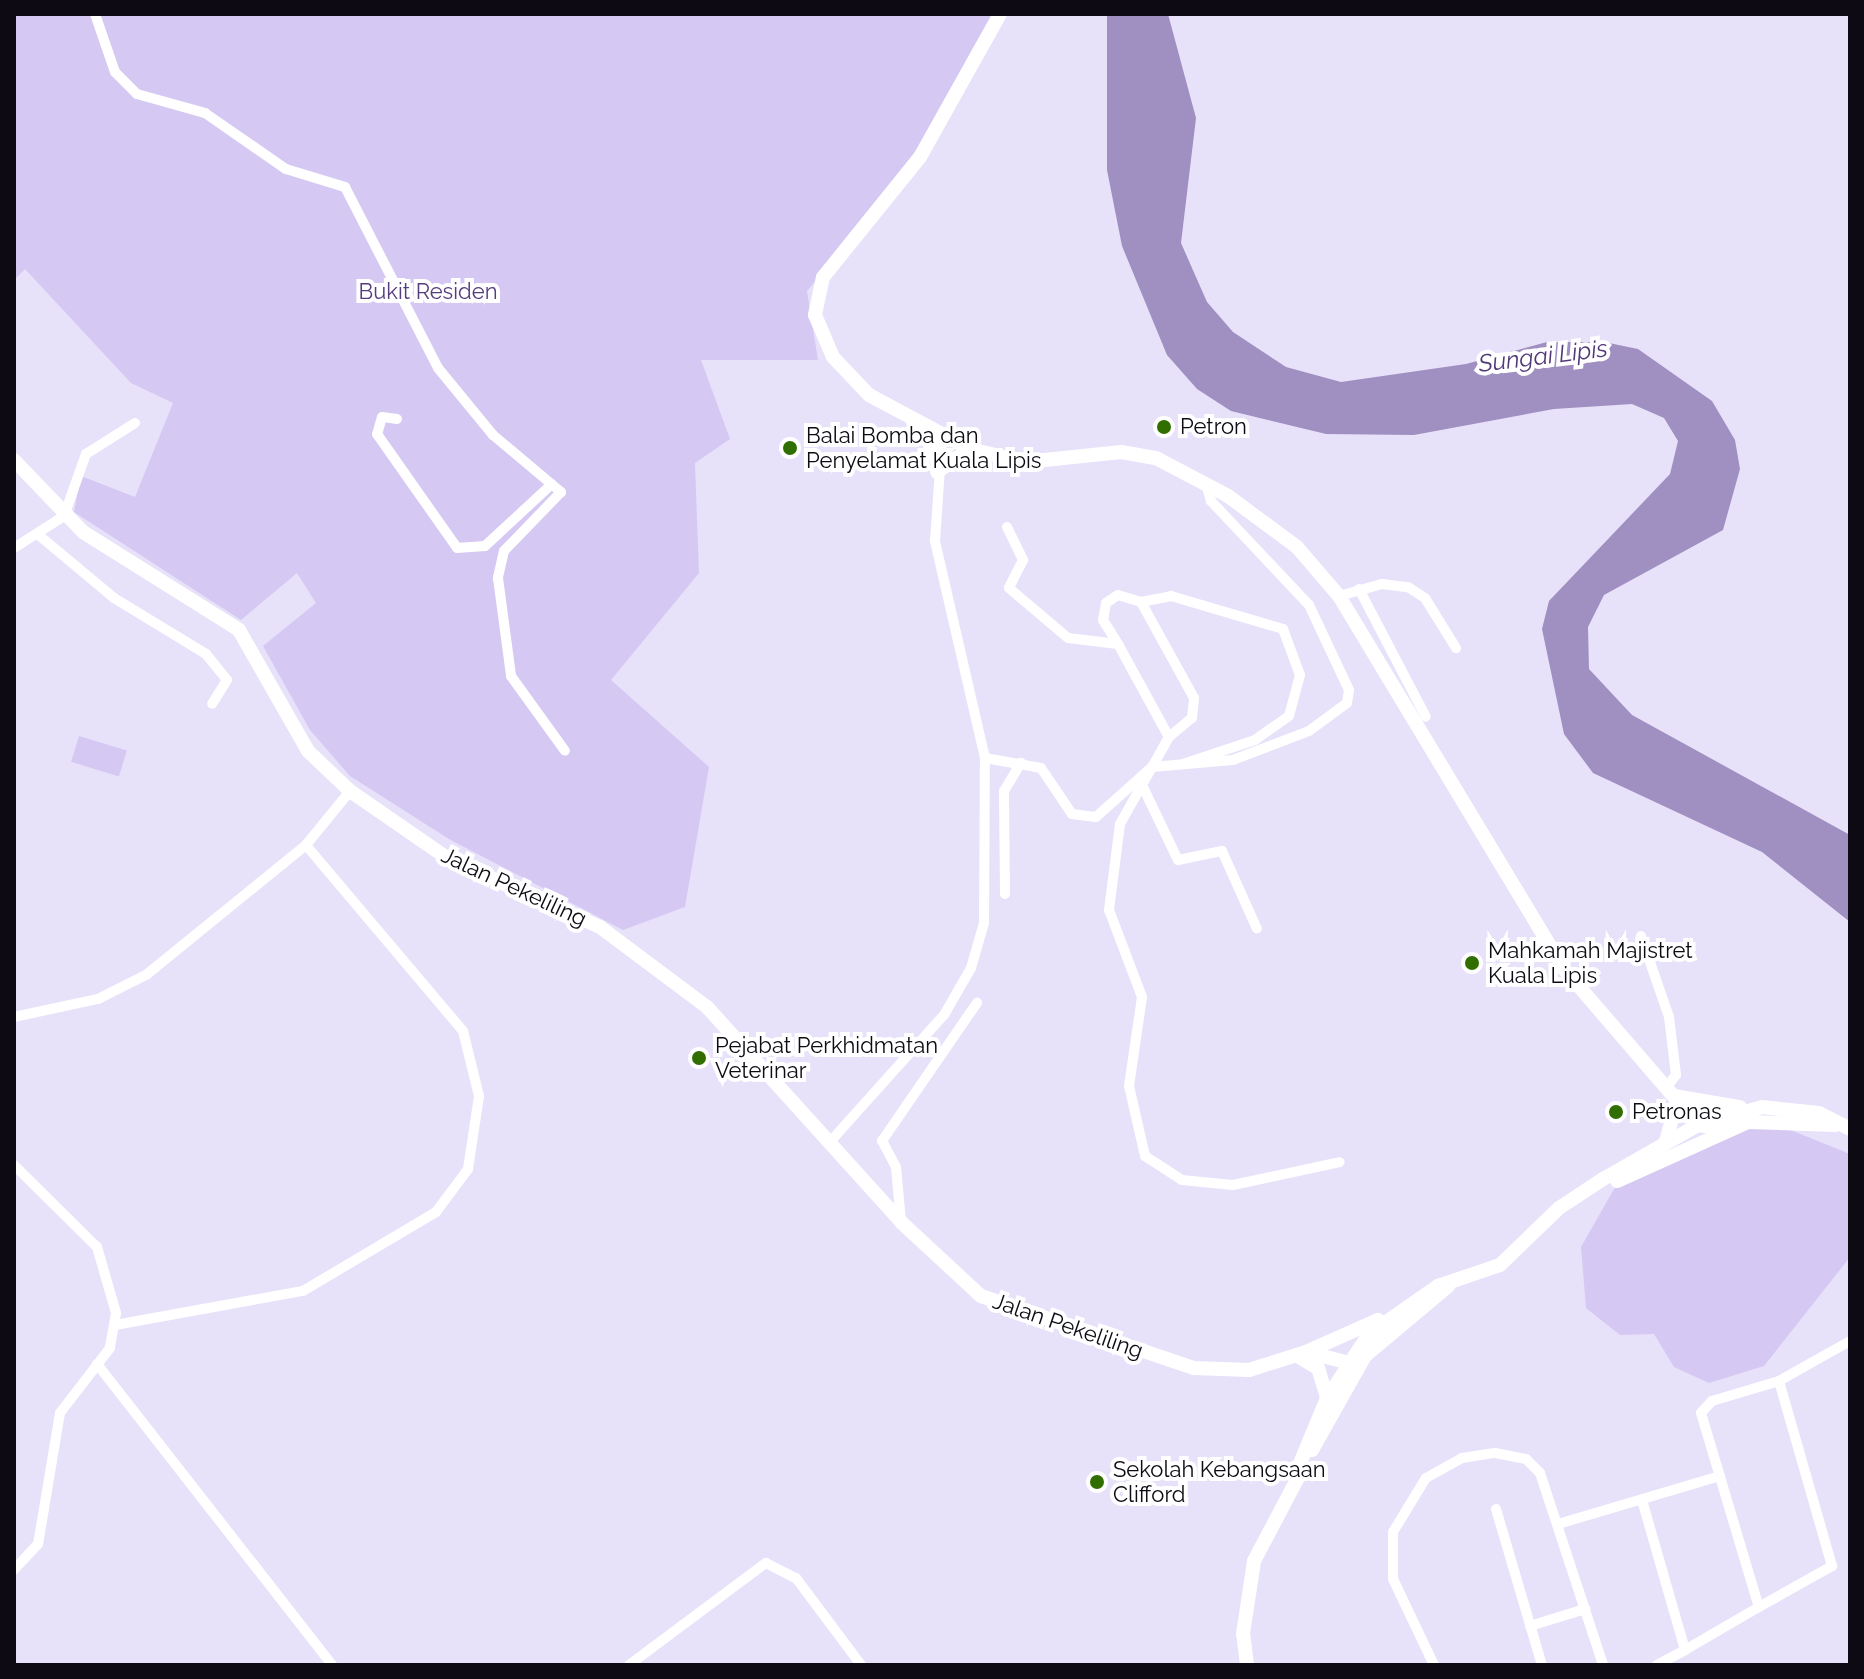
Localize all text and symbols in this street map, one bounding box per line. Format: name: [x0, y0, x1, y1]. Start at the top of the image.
park label: Bukit Residen: [359, 279, 497, 305]
water label: Sungai Lipis: [1477, 334, 1609, 378]
place label: Petron: [1180, 414, 1247, 440]
marker: Petron: [1155, 418, 1173, 436]
place label: Balai Bomba dan Penyelamat Kuala Lipis: [806, 422, 1041, 474]
marker: Balai Bomba dan Penyelamat Kuala Lipis: [781, 439, 799, 457]
street label: Jalan Pekeliling: [437, 842, 591, 932]
place label: Mahkamah Majistret Kuala Lipis: [1488, 937, 1693, 988]
marker: Mahkamah Majistret Kuala Lipis: [1463, 954, 1481, 972]
place label: Pejabat Perkhidmatan Veterinar: [715, 1032, 938, 1084]
marker: Pejabat Perkhidmatan Veterinar: [690, 1049, 708, 1067]
place label: Petronas: [1632, 1099, 1722, 1125]
marker: Petronas: [1607, 1103, 1625, 1121]
street label: Jalan Pekeliling: [989, 1288, 1147, 1364]
place label: Sekolah Kebangsaan Clifford: [1113, 1456, 1326, 1508]
marker: Sekolah Kebangsaan Clifford: [1088, 1473, 1106, 1491]

